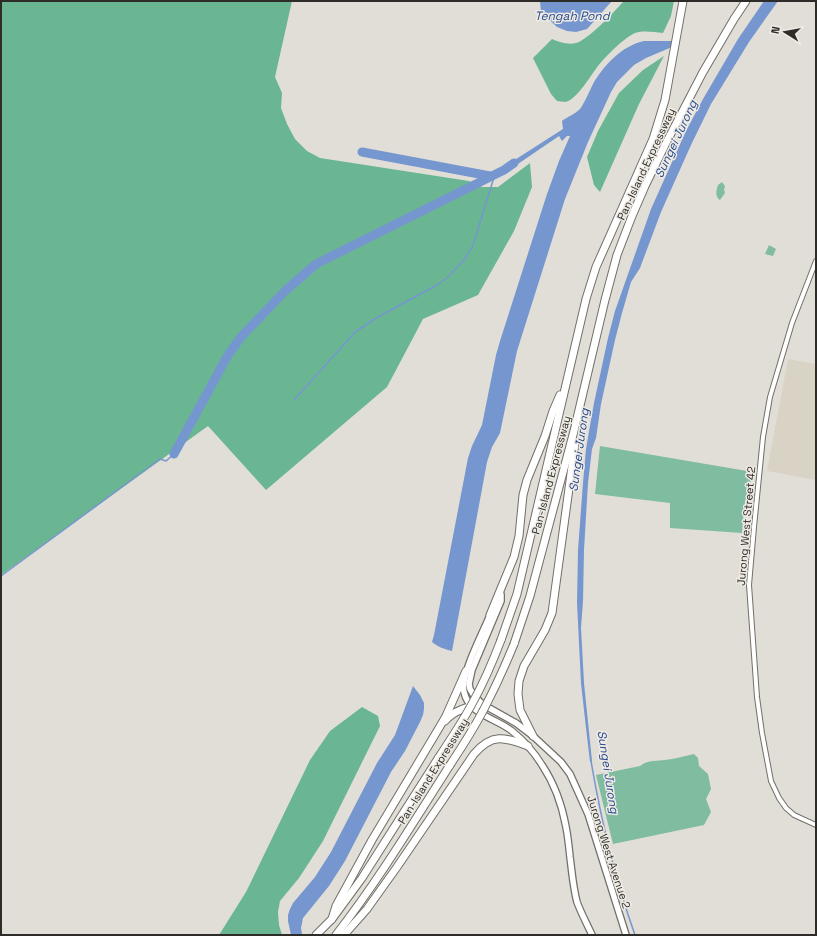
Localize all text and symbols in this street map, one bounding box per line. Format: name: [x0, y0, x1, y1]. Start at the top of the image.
water label: Tengah Pond: [535, 8, 611, 24]
north arrow: [765, 12, 805, 52]
text: N: [768, 25, 783, 35]
water label: Sungei Jurong: [651, 96, 702, 180]
street label: Pan-Island Expressway: [614, 106, 678, 222]
water label: Sungei Jurong: [565, 406, 593, 493]
street label: Pan-Island Expressway: [528, 414, 574, 536]
street label: Jurong West Street 42: [734, 465, 758, 586]
street label: Pan-Island Expressway: [395, 716, 471, 826]
water label: Sungei Jurong: [594, 729, 623, 816]
street label: Jurong West Avenue 2: [584, 794, 634, 911]

